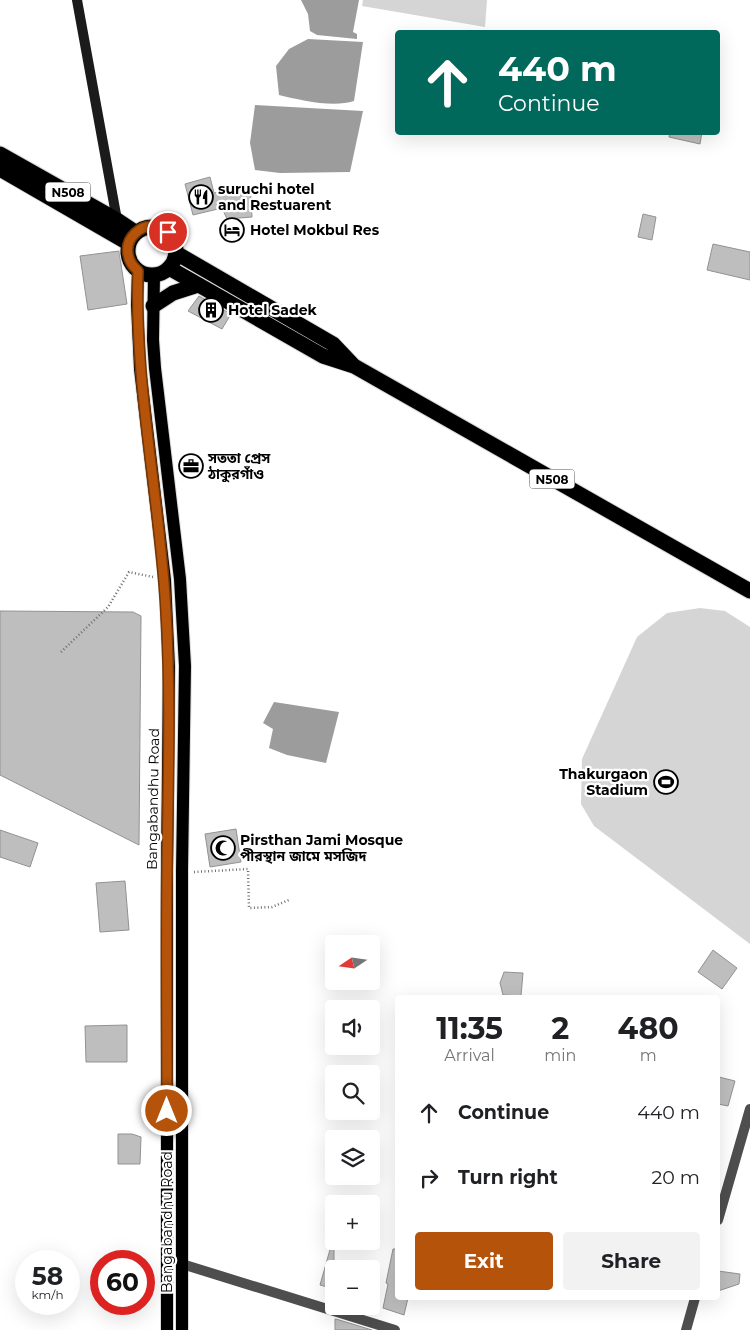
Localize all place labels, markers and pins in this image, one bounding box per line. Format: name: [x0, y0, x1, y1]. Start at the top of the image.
place label: suruchi hotel and Restuarent: [218, 180, 331, 214]
restaurant icon: suruchi hotel and Restuarent: [188, 184, 214, 210]
pin: [147, 211, 189, 253]
hotel icon: Hotel Mokbul Res: [219, 217, 245, 243]
place label: Hotel Mokbul Res: [250, 221, 380, 239]
building icon: Hotel Sadek: [198, 297, 224, 323]
place label: Hotel Sadek: [228, 301, 317, 319]
place label: সততা প্রেস ঠাকুরগাঁও: [207, 449, 271, 483]
office icon: সততা প্রেস ঠাকুরগাঁও: [178, 453, 204, 479]
place label: Thakurgaon Stadium: [559, 765, 648, 799]
sports icon: Thakurgaon Stadium: [653, 769, 679, 795]
place label: Pirsthan Jami Mosque পীরস্থান জামে মসজিদ: [240, 831, 403, 865]
mosque icon: Pirsthan Jami Mosque পীরস্থান জামে মসজিদ: [210, 835, 236, 861]

